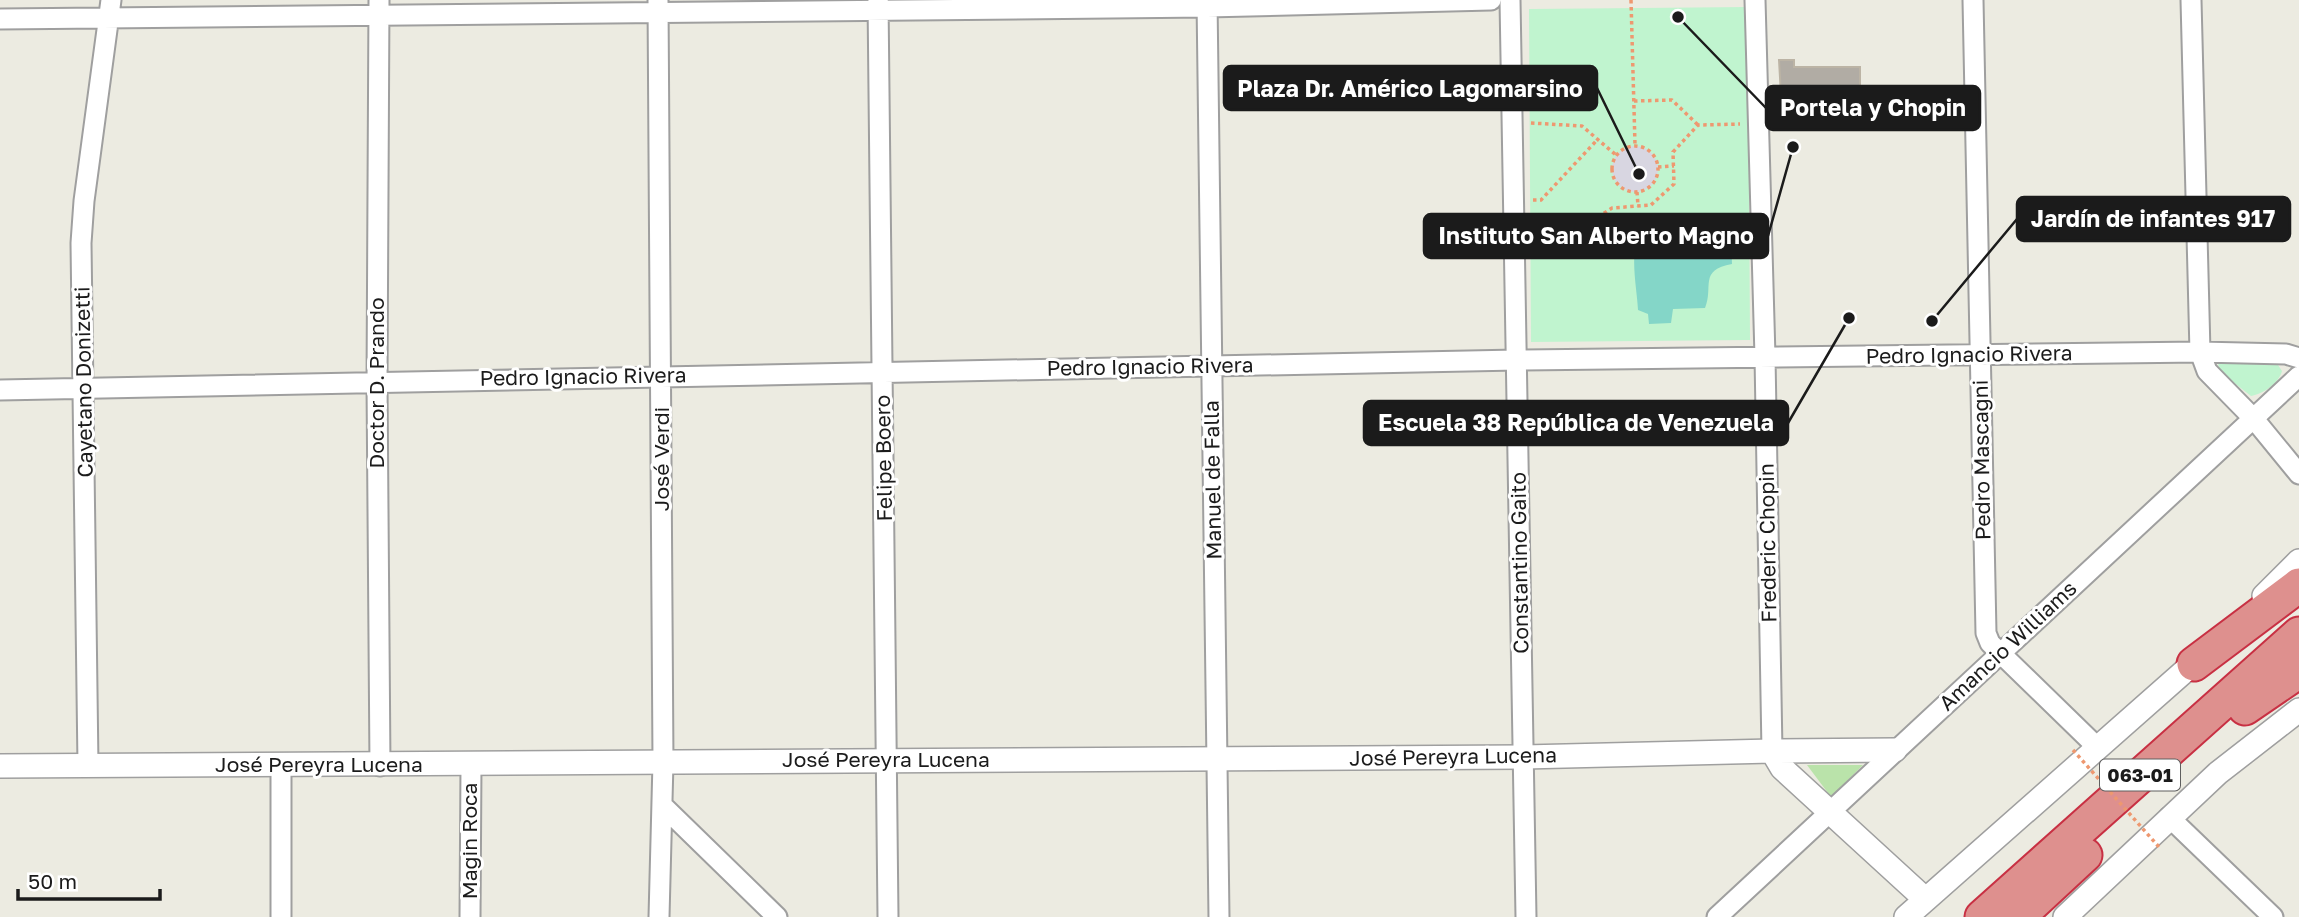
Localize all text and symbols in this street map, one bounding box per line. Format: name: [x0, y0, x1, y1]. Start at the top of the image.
callout: Plaza Dr. Américo Lagomarsino: [1224, 66, 1597, 110]
text: Plaza Dr. Américo Lagomarsino: [1237, 74, 1583, 102]
callout: Portela y Chopin: [1766, 86, 1980, 130]
text: Portela y Chopin: [1780, 93, 1966, 121]
callout: Jardín de infantes 917: [2017, 197, 2290, 241]
text: Jardín de infantes 917: [2031, 204, 2275, 232]
callout: Instituto San Alberto Magno: [1424, 214, 1768, 258]
text: Instituto San Alberto Magno: [1438, 221, 1754, 249]
street label: Cayetano Donizetti: [68, 286, 98, 478]
street label: Doctor D. Prando: [363, 297, 389, 469]
street label: Pedro Ignacio Rivera: [1865, 339, 2073, 369]
street label: Pedro Ignacio Rivera: [1046, 351, 1254, 381]
street label: Pedro Ignacio Rivera: [479, 361, 687, 391]
street label: Pedro Mascagni: [1967, 380, 1995, 540]
street label: Felipe Boero: [869, 395, 897, 522]
street label: Manuel de Falla: [1198, 400, 1226, 560]
callout: Escuela 38 República de Venezuela: [1364, 401, 1788, 445]
street label: José Verdi: [648, 407, 674, 511]
text: Escuela 38 República de Venezuela: [1378, 408, 1774, 436]
street label: Frederic Chopin: [1753, 463, 1781, 623]
street label: Constantino Gaito: [1504, 472, 1534, 654]
street label: Amancio Williams: [1933, 575, 2082, 716]
street label: José Pereyra Lucena: [1349, 741, 1557, 771]
street label: José Pereyra Lucena: [782, 746, 990, 772]
street label: José Pereyra Lucena: [215, 751, 423, 777]
road number: 063-01: [2100, 760, 2180, 790]
street label: Magin Roca: [456, 783, 482, 899]
scale bar: [18, 858, 159, 902]
text: 50 m: [28, 868, 77, 894]

